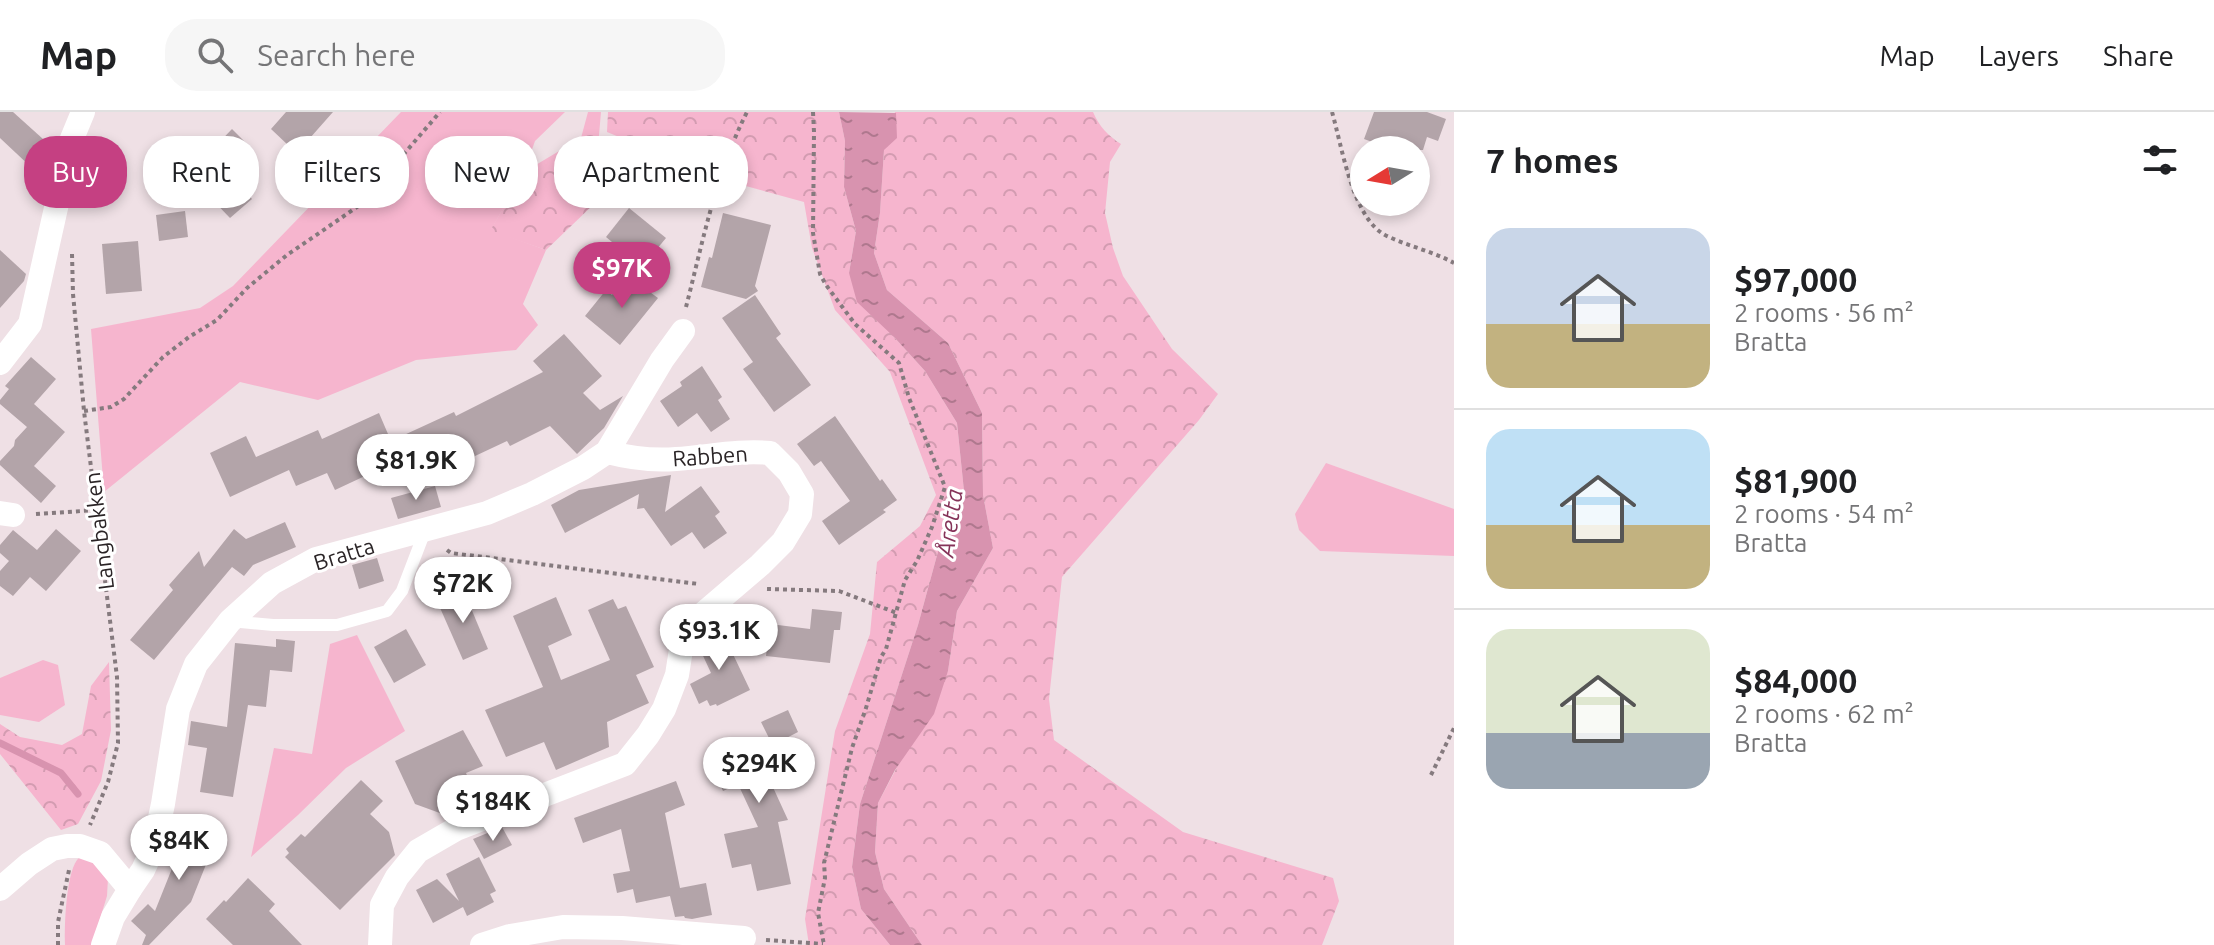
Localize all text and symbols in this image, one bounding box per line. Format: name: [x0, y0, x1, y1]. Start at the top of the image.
search box: [165, 19, 725, 91]
icon: search: [193, 33, 237, 77]
text: Map: [40, 34, 117, 76]
text: Search here: [257, 38, 416, 72]
text: Map: [1879, 40, 1935, 71]
text: Layers: [1979, 40, 2059, 71]
text: Share: [2103, 40, 2174, 71]
chip: Buy: [24, 136, 127, 208]
chip: Rent: [143, 136, 259, 208]
chip: Filters: [275, 136, 409, 208]
chip: New: [425, 136, 538, 208]
chip: Apartment: [554, 136, 748, 208]
north arrow: [1350, 136, 1430, 216]
map controls: [1350, 136, 1430, 216]
icon: filters: [2138, 138, 2182, 182]
text: 7 homes: [1486, 141, 1619, 179]
pin: $97K: [575, 242, 669, 310]
text: $97K: [591, 253, 653, 282]
icon: home: [1550, 260, 1646, 356]
text: $97,000: [1734, 260, 1857, 298]
text: 2 rooms · 56 m²: [1734, 298, 1914, 327]
text: Bratta: [1734, 327, 1807, 356]
pin: $81.9K: [351, 434, 481, 502]
street label: Rabben: [671, 440, 748, 471]
text: $81.9K: [375, 445, 457, 474]
icon: home: [1550, 461, 1646, 557]
text: $81,900: [1734, 461, 1857, 499]
street label: Langbakken: [79, 471, 118, 591]
water label: Åretta: [931, 487, 968, 560]
text: 2 rooms · 54 m²: [1734, 499, 1914, 528]
text: Bratta: [1734, 528, 1807, 557]
street label: Bratta: [310, 532, 377, 575]
pin: $72K: [416, 557, 510, 625]
text: $72K: [432, 568, 494, 597]
pin: $93.1K: [654, 604, 784, 672]
text: $93.1K: [678, 615, 760, 644]
icon: home: [1550, 661, 1646, 757]
text: $84,000: [1734, 661, 1857, 699]
text: 2 rooms · 62 m²: [1734, 699, 1914, 728]
text: Bratta: [1734, 728, 1807, 757]
pin: $294K: [703, 737, 815, 805]
text: $294K: [721, 748, 797, 777]
pin: $184K: [437, 775, 549, 843]
text: $184K: [455, 786, 531, 815]
pin: $84K: [132, 814, 226, 882]
text: $84K: [148, 825, 210, 854]

